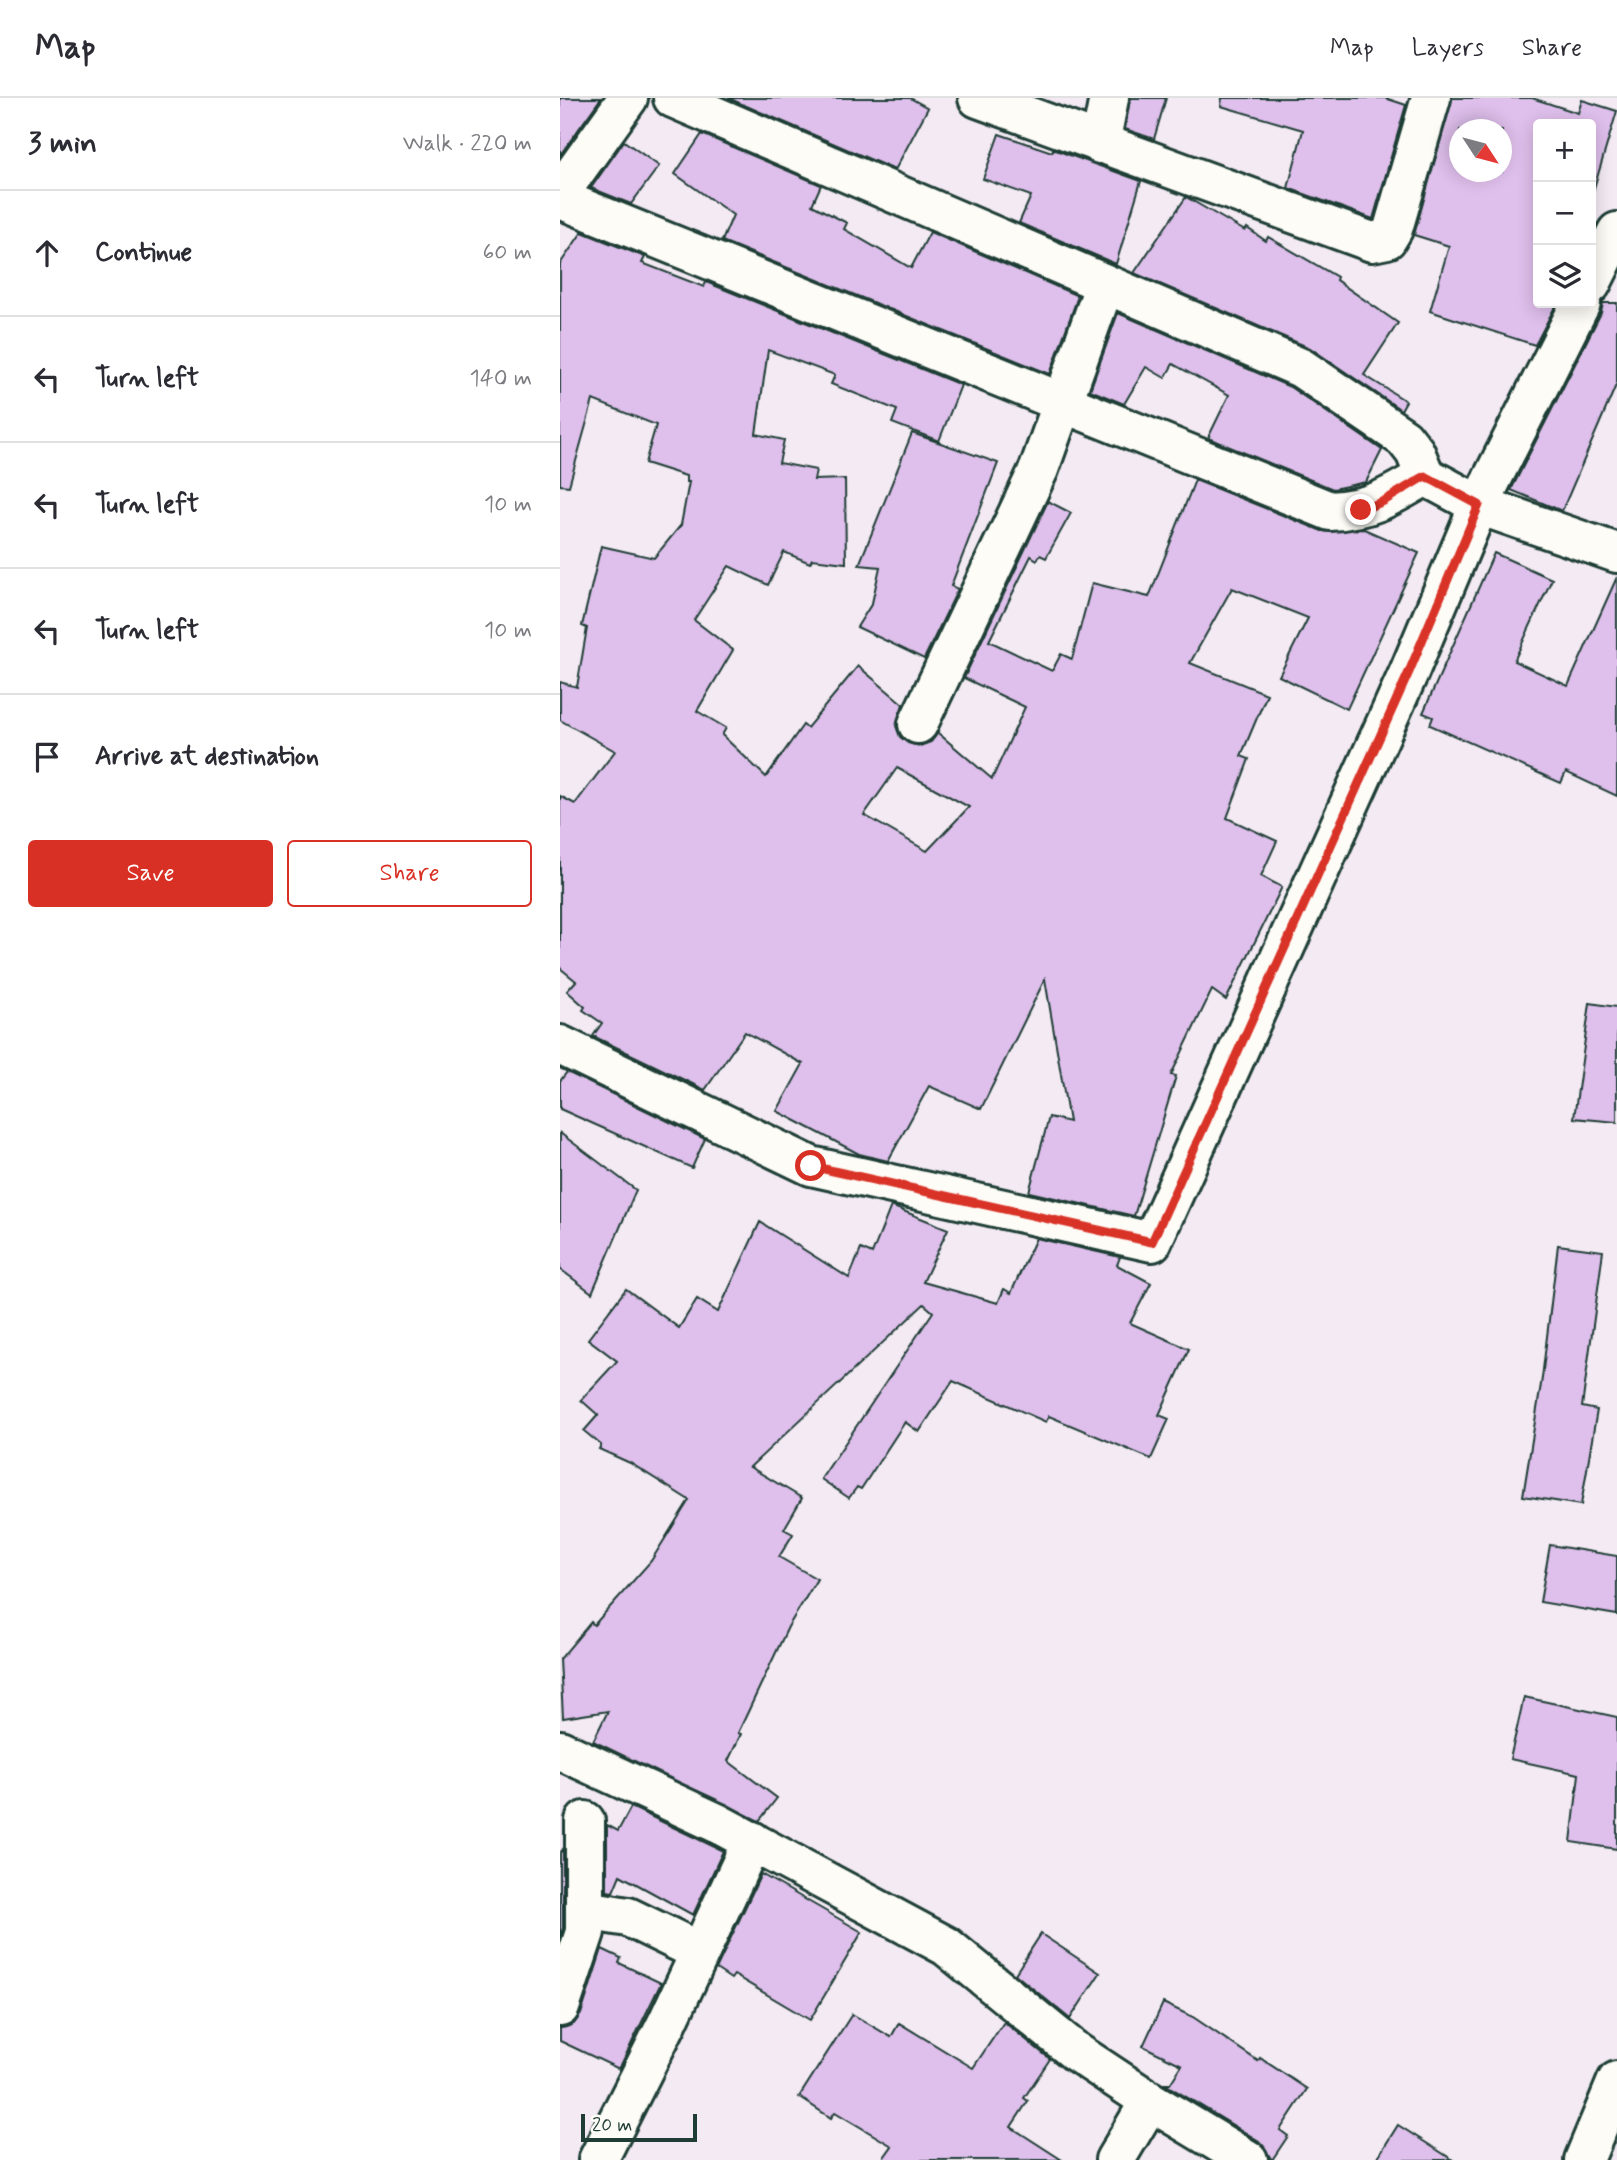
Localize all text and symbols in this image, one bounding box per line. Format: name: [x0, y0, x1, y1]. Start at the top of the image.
text: Map: [35, 26, 95, 70]
text: Map: [1330, 33, 1374, 64]
text: Layers: [1412, 33, 1484, 64]
text: Share: [1522, 33, 1582, 64]
north arrow: [1449, 119, 1512, 182]
map controls: [1533, 119, 1596, 308]
button: +: [1533, 119, 1596, 182]
text: 3 min: [28, 124, 97, 163]
text: Walk · 220 m: [403, 129, 532, 159]
button: −: [1533, 182, 1596, 245]
icon: ahead: [28, 234, 66, 272]
text: Continue: [95, 236, 192, 270]
text: 60 m: [483, 238, 532, 268]
button: layers: [1533, 245, 1596, 308]
icon: left: [28, 360, 66, 398]
text: Turn left: [95, 362, 199, 396]
text: 140 m: [469, 364, 532, 394]
icon: left: [28, 486, 66, 524]
text: Turn left: [95, 488, 199, 522]
text: 10 m: [484, 490, 532, 520]
route end: [1345, 494, 1376, 525]
icon: left: [28, 612, 66, 650]
text: Turn left: [95, 614, 199, 648]
text: 10 m: [484, 616, 532, 646]
icon: arrive: [28, 738, 66, 776]
text: Arrive at destination: [95, 740, 319, 774]
button: Save: [28, 840, 273, 907]
button: Share: [287, 840, 532, 907]
route start: [795, 1150, 826, 1181]
scale bar: [581, 2111, 696, 2143]
text: 20 m: [592, 2113, 632, 2138]

